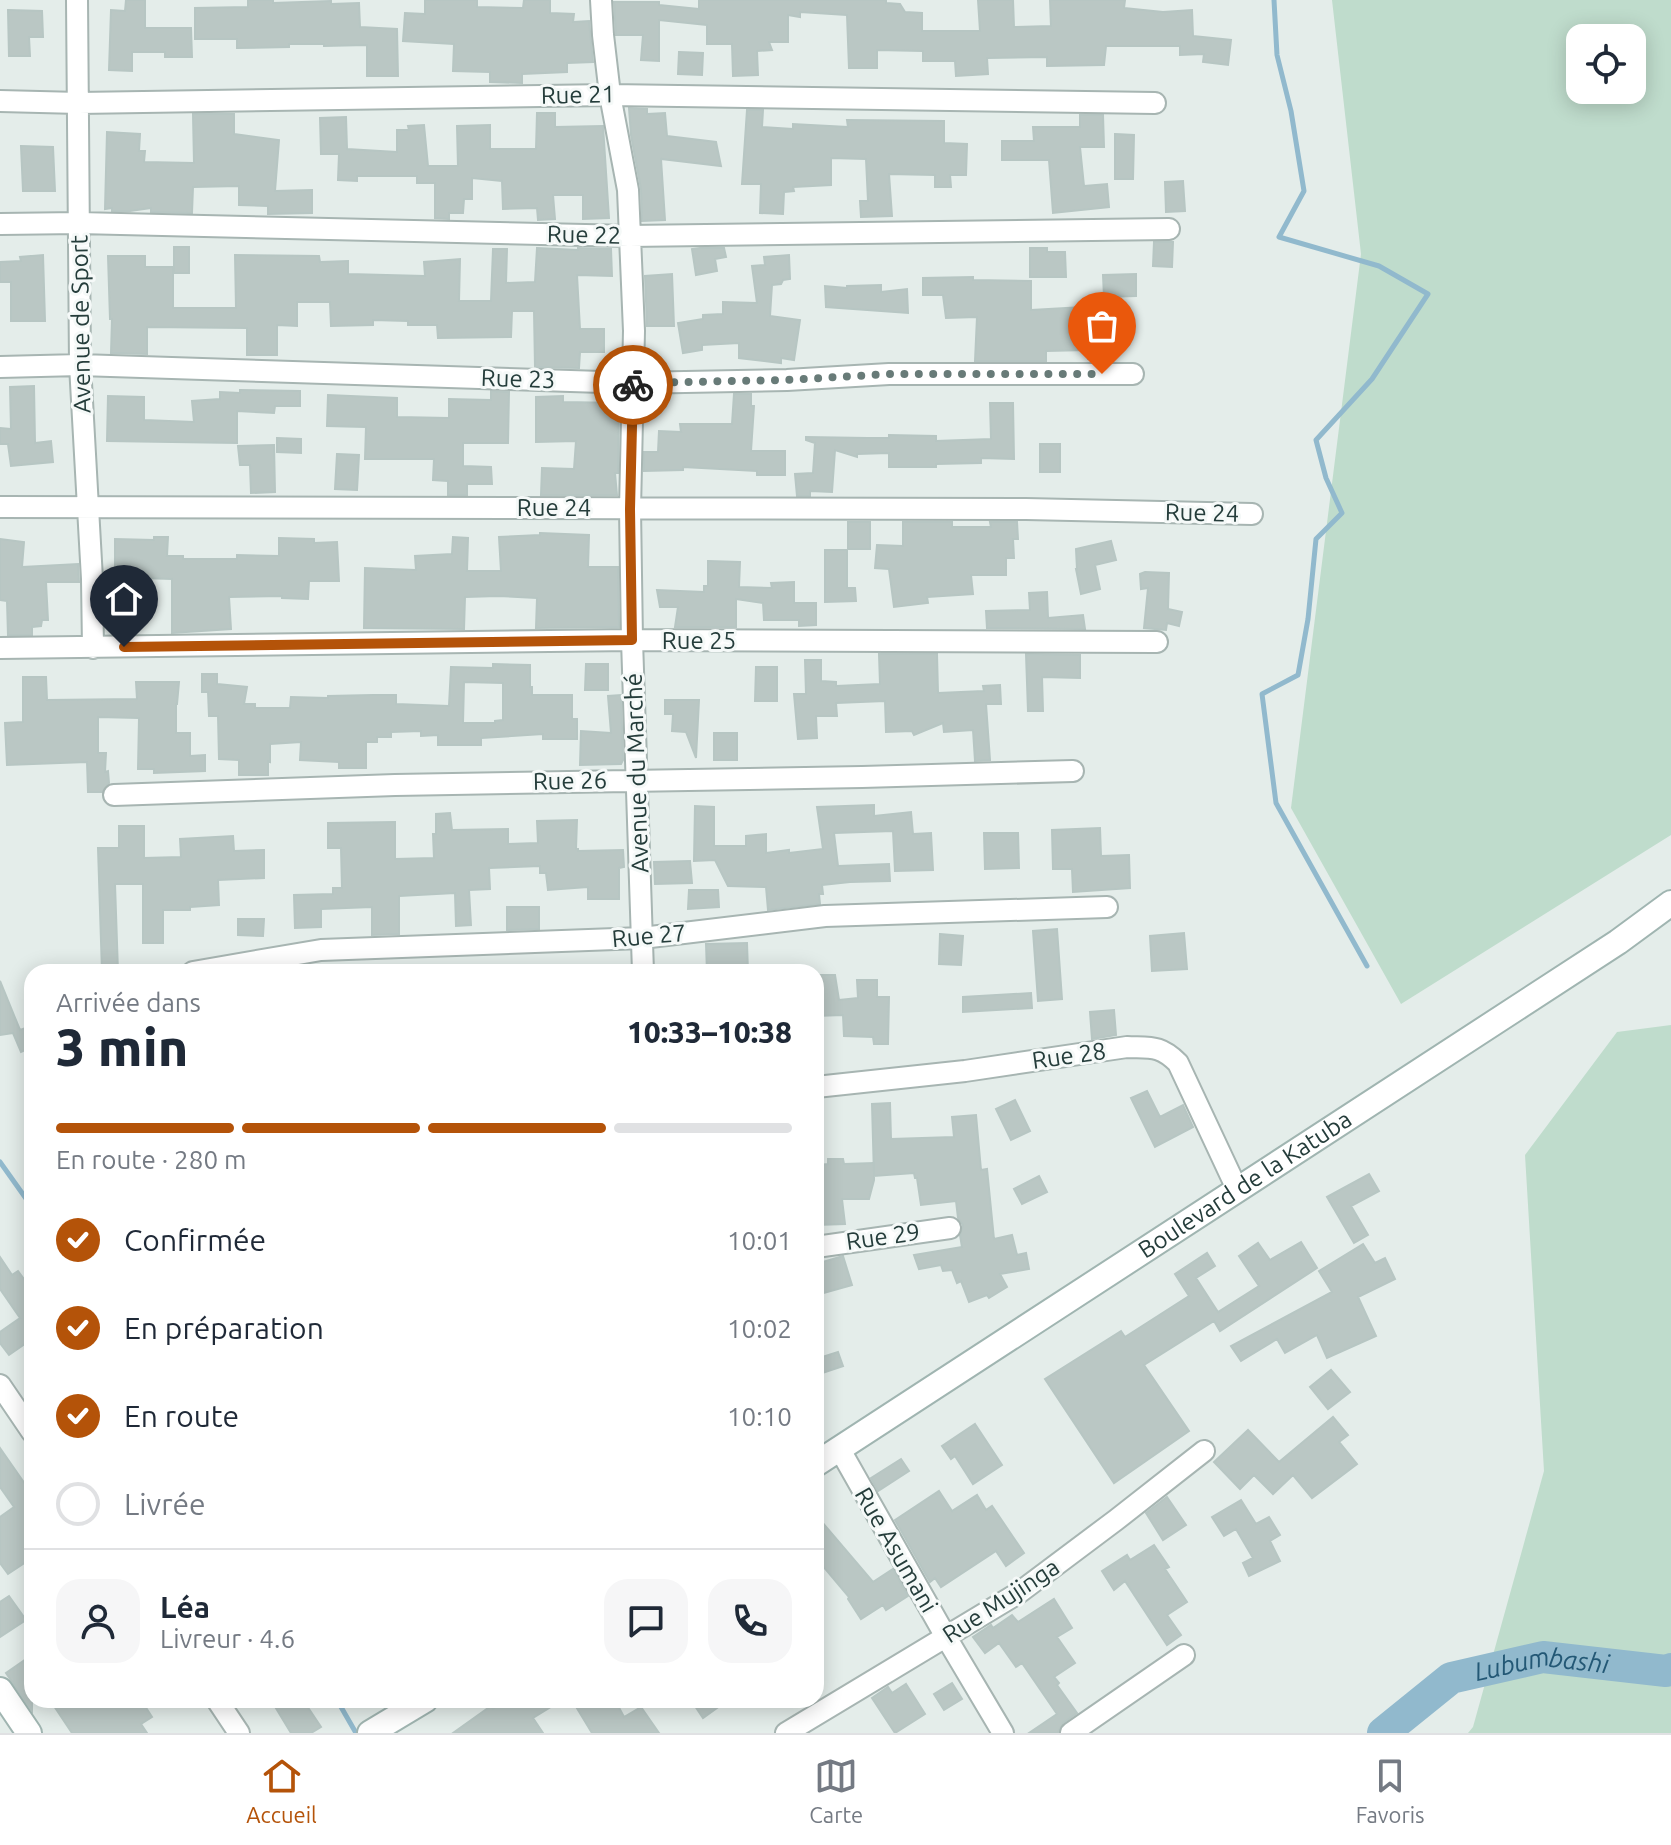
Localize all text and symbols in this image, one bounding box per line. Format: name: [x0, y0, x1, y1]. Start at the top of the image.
map controls: [1566, 24, 1646, 104]
button: locate: [1566, 24, 1646, 104]
street label: Rue 21: [541, 80, 615, 109]
street label: Rue 22: [547, 220, 621, 249]
street label: Avenue de Sport: [65, 234, 96, 413]
pin: [1068, 292, 1136, 374]
icon: bag: [1080, 304, 1124, 348]
courier: [593, 345, 673, 425]
icon: bike: [611, 363, 655, 407]
street label: Rue 23: [480, 364, 556, 393]
street label: Rue 24: [517, 494, 591, 521]
street label: Rue 24: [1165, 498, 1239, 527]
pin: [90, 565, 158, 647]
icon: home: [102, 577, 146, 621]
street label: Rue 25: [662, 627, 736, 654]
street label: Avenue du Marché: [620, 673, 653, 873]
street label: Rue 26: [533, 766, 607, 795]
street label: Rue 27: [611, 919, 687, 952]
text: Arrivée dans: [56, 988, 201, 1017]
text: 10:33–10:38: [627, 1015, 792, 1049]
text: 3 min: [56, 1018, 188, 1076]
street label: Rue 28: [1030, 1037, 1108, 1074]
street label: Boulevard de la Katuba: [1133, 1105, 1356, 1263]
text: En route · 280 m: [56, 1145, 246, 1174]
icon: check: [56, 1218, 100, 1262]
street label: Rue 29: [844, 1218, 922, 1255]
text: Confirmée: [124, 1223, 266, 1257]
text: 10:01: [727, 1226, 792, 1255]
icon: check: [56, 1306, 100, 1350]
text: En préparation: [124, 1311, 324, 1345]
text: 10:02: [727, 1314, 792, 1343]
icon: check: [56, 1394, 100, 1438]
text: En route: [124, 1399, 239, 1433]
text: 10:10: [727, 1402, 792, 1431]
street label: Rue Asumani: [850, 1482, 943, 1617]
text: Livrée: [124, 1487, 206, 1521]
street label: Rue Mujinga: [937, 1553, 1064, 1648]
button: person: [56, 1579, 140, 1663]
button: chat: [604, 1579, 688, 1663]
button: phone: [708, 1579, 792, 1663]
text: Léa: [160, 1590, 210, 1624]
text: Livreur · 4.6: [160, 1624, 295, 1653]
water label: Lubumbashi: [1471, 1641, 1612, 1686]
tab: Accueil: [246, 1754, 317, 1827]
tab: Carte: [809, 1754, 863, 1827]
tab: Favoris: [1356, 1754, 1425, 1827]

